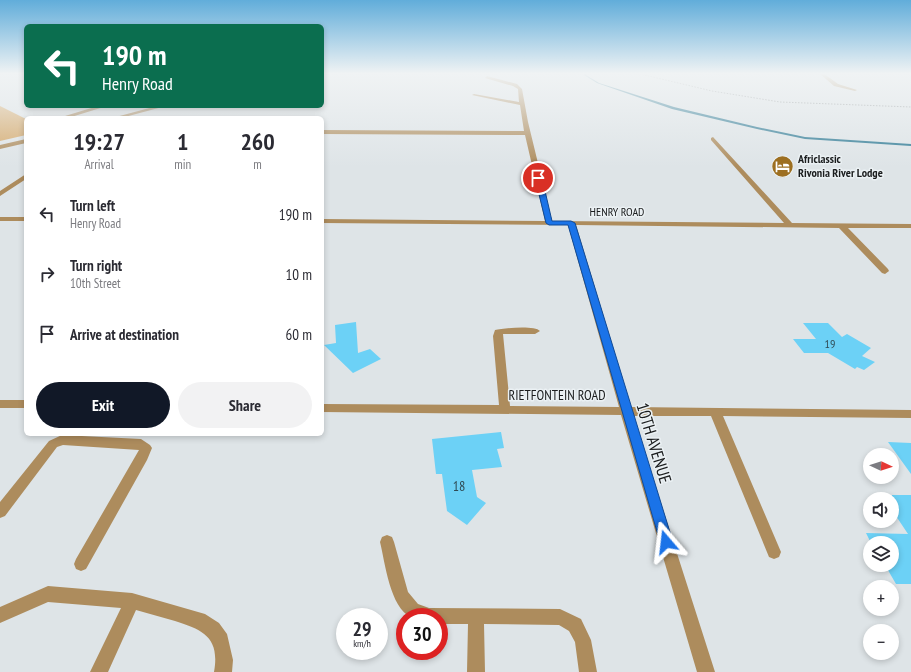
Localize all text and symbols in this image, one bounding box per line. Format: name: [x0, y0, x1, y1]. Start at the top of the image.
text: 190 m: [102, 36, 166, 73]
icon: left: [36, 40, 88, 92]
text: Henry Road: [102, 72, 173, 95]
text: 19:27: [73, 126, 125, 157]
text: 1: [177, 126, 188, 157]
text: 260: [240, 126, 275, 157]
place label: Africlassic Rivonia River Lodge: [797, 151, 883, 180]
hotel icon: Africlassic Rivonia River Lodge: [770, 153, 796, 179]
text: Arrival: [84, 156, 114, 173]
text: min: [174, 156, 191, 173]
text: m: [253, 156, 262, 173]
pin: [521, 161, 555, 195]
icon: arrive: [527, 167, 549, 189]
text: Turn left: [70, 196, 115, 215]
icon: left: [36, 203, 58, 225]
street label: HENRY ROAD: [590, 204, 644, 219]
text: 190 m: [279, 205, 312, 224]
text: Henry Road: [70, 215, 121, 232]
text: Turn right: [70, 256, 122, 275]
icon: right: [36, 263, 58, 285]
text: 10 m: [286, 265, 312, 284]
text: 10th Street: [70, 275, 121, 292]
icon: arrive: [36, 323, 58, 345]
text: Arrive at destination: [70, 325, 179, 344]
text: 60 m: [286, 325, 312, 344]
house number: 19: [825, 336, 835, 351]
button: Exit: [36, 382, 170, 428]
button: Share: [178, 382, 312, 428]
street label: RIETFONTEIN ROAD: [509, 386, 605, 404]
street label: 10TH AVENUE: [631, 400, 677, 486]
north arrow: [863, 448, 899, 484]
map controls: [863, 448, 899, 660]
house number: 18: [453, 477, 465, 495]
button: sound: [863, 492, 899, 528]
position arrow: [645, 521, 687, 563]
button: layers: [863, 536, 899, 572]
button: +: [863, 580, 899, 616]
speed limit sign: 30: [396, 608, 448, 660]
text: 29: [352, 616, 372, 642]
button: −: [863, 624, 899, 660]
text: km/h: [353, 637, 371, 650]

